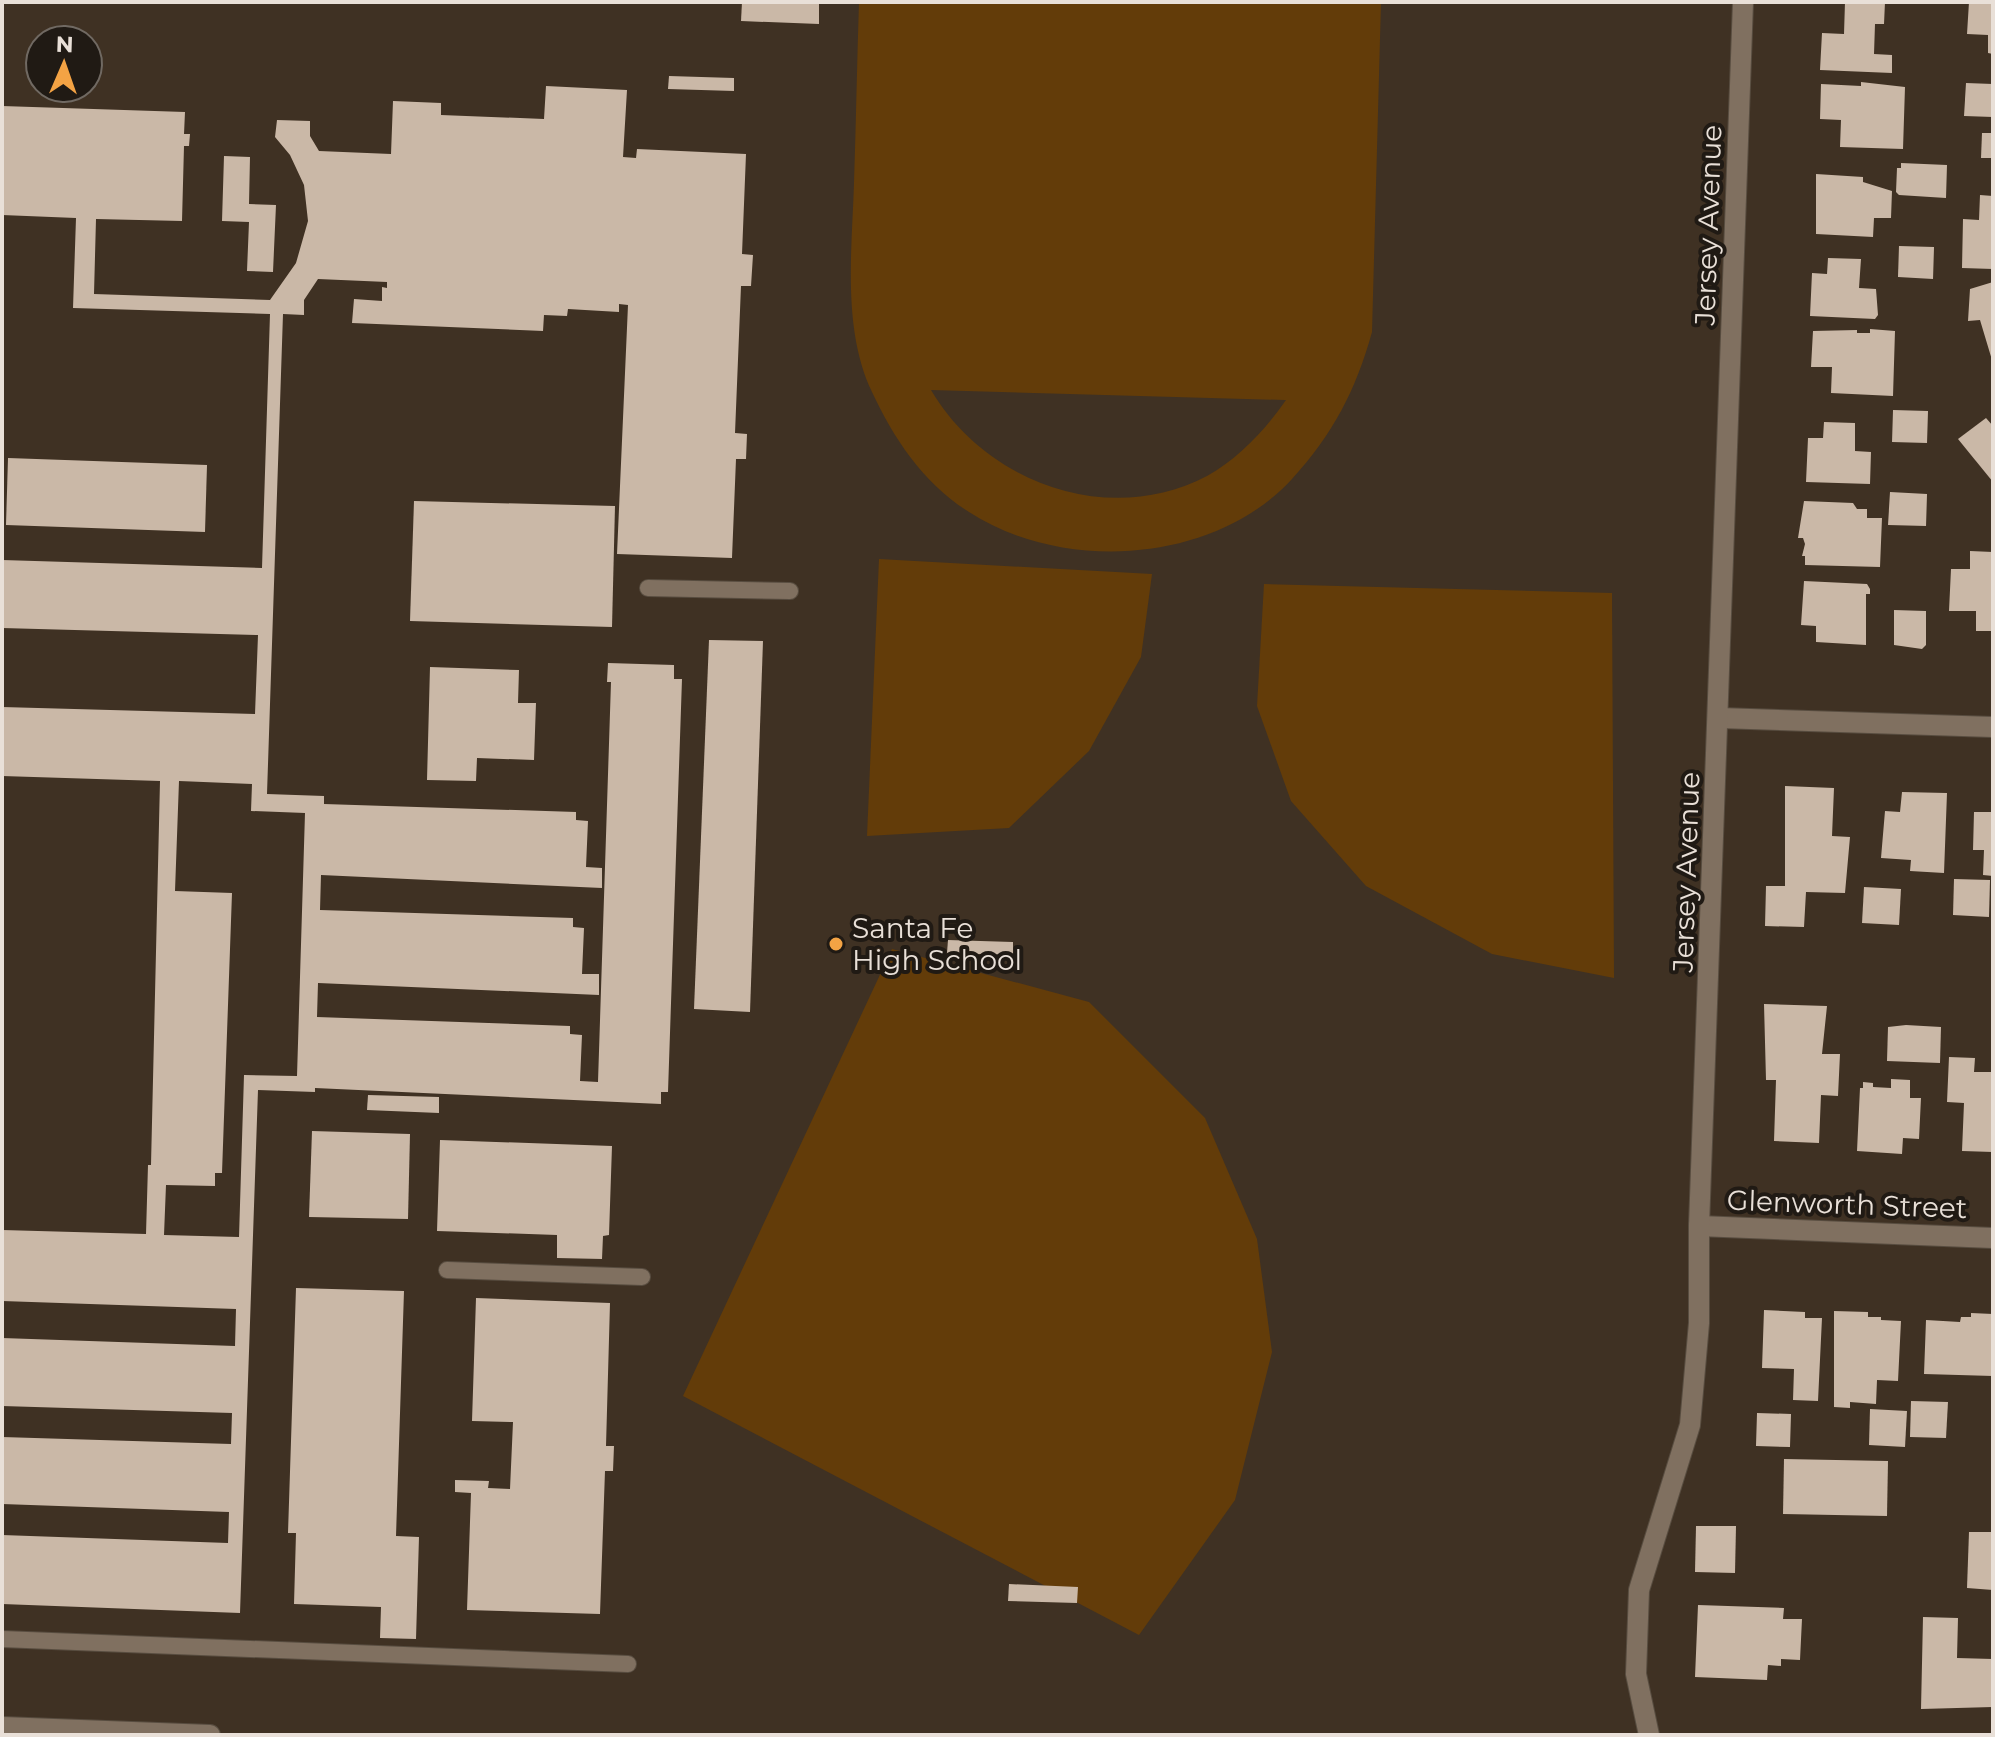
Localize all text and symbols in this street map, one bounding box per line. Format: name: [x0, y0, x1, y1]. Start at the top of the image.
north arrow: [24, 24, 104, 104]
text: N: [55, 31, 74, 58]
street label: Jersey Avenue: [1687, 124, 1728, 327]
street label: Jersey Avenue: [1665, 771, 1706, 974]
place label: Santa Fe High School: [852, 911, 1022, 977]
marker: Santa Fe High School: [827, 935, 845, 953]
street label: Glenworth Street: [1726, 1183, 1968, 1225]

